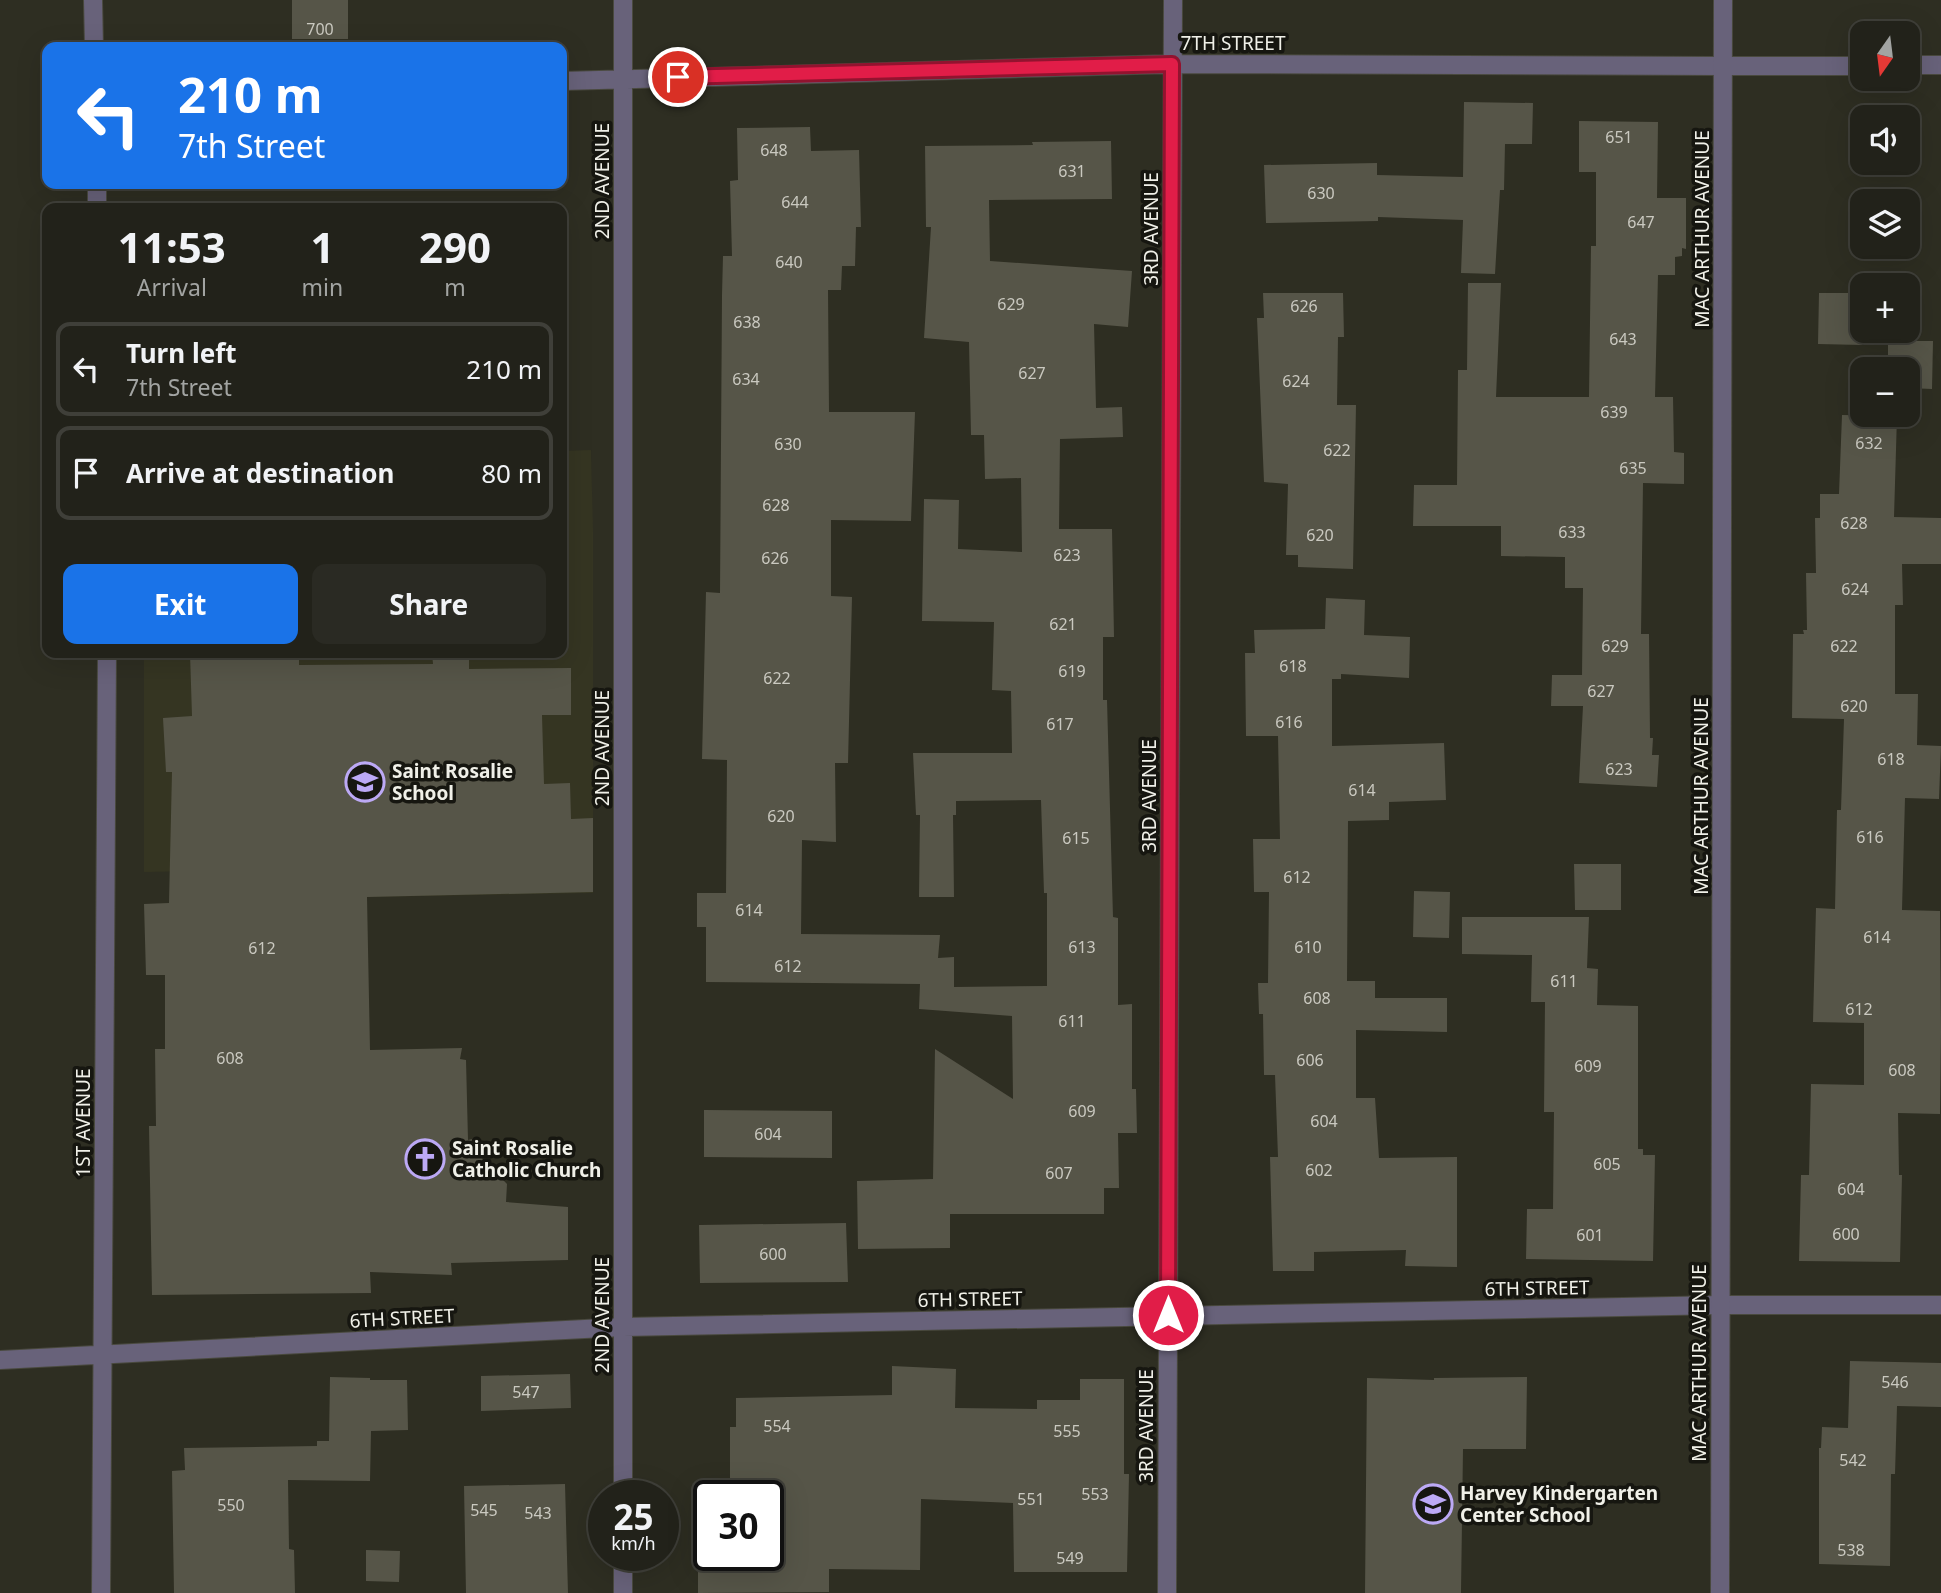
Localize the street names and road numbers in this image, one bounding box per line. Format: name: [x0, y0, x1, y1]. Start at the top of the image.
street label: 7TH STREET: [1181, 30, 1286, 56]
street label: 2ND AVENUE: [589, 123, 615, 239]
street label: MAC ARTHUR AVENUE: [1689, 130, 1715, 328]
street label: 3RD AVENUE: [1138, 172, 1164, 286]
street label: 2ND AVENUE: [589, 690, 615, 806]
street label: MAC ARTHUR AVENUE: [1688, 697, 1714, 895]
street label: 3RD AVENUE: [1136, 739, 1162, 853]
street label: 1ST AVENUE: [70, 1068, 96, 1178]
street label: 2ND AVENUE: [589, 1257, 615, 1373]
street label: MAC ARTHUR AVENUE: [1686, 1264, 1712, 1462]
street label: 6TH STREET: [1484, 1274, 1590, 1302]
street label: 6TH STREET: [917, 1285, 1023, 1313]
street label: 6TH STREET: [349, 1302, 456, 1334]
street label: 3RD AVENUE: [1133, 1369, 1159, 1483]

